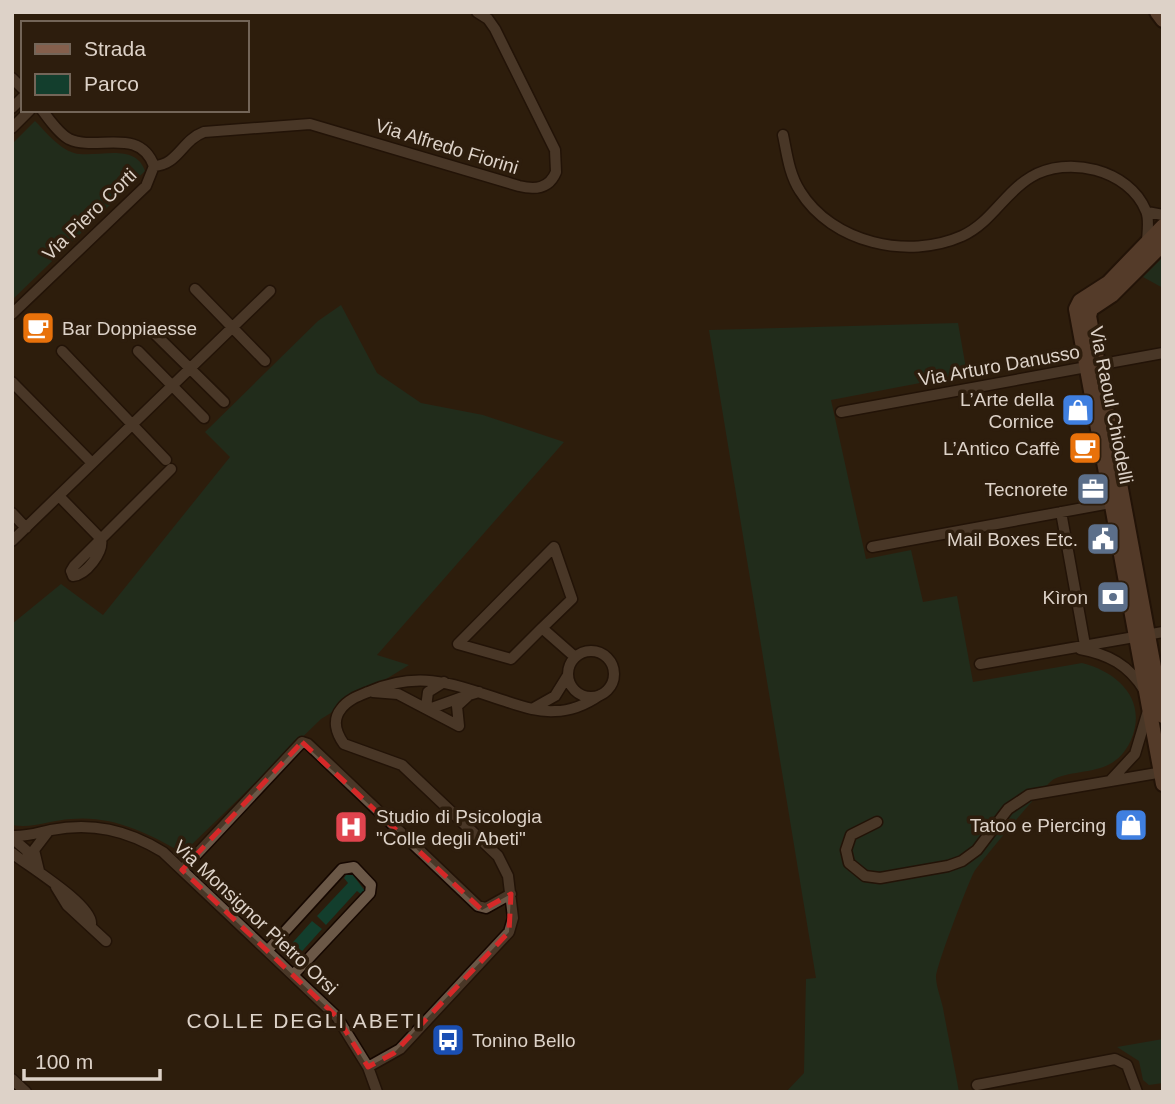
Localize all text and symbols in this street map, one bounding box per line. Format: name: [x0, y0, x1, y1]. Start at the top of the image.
legend: [21, 21, 248, 112]
text: Strada: [84, 37, 146, 60]
text: Parco: [84, 72, 139, 95]
street label: Via Alfredo Fiorini: [373, 115, 521, 178]
street label: Via Piero Corti: [38, 164, 141, 264]
cafe icon: Bar Doppiaesse: [19, 309, 57, 347]
place label: Bar Doppiaesse: [62, 318, 197, 339]
street label: Via Raoul Chiodelli: [1086, 324, 1137, 486]
street label: Via Arturo Danusso: [917, 341, 1081, 390]
place label: L’Arte della Cornice: [960, 389, 1054, 432]
shop icon: L’Arte della Cornice: [1059, 391, 1097, 429]
cafe icon: L’Antico Caffè: [1066, 429, 1104, 467]
place label: L’Antico Caffè: [943, 438, 1060, 459]
office icon: Tecnorete: [1074, 470, 1112, 508]
place label: Tecnorete: [985, 479, 1068, 500]
public building icon: Mail Boxes Etc.: [1084, 520, 1122, 558]
place label: Mail Boxes Etc.: [947, 529, 1078, 550]
bank icon: Kìron: [1094, 578, 1132, 616]
place label: Kìron: [1043, 587, 1088, 608]
place label: Studio di Psicologia "Colle degli Abeti": [376, 806, 542, 849]
shop icon: Tatoo e Piercing: [1112, 806, 1150, 844]
hospital icon: Studio di Psicologia "Colle degli Abeti": [332, 808, 370, 846]
place label: Tatoo e Piercing: [970, 815, 1106, 836]
street label: Via Monsignor Pietro Orsi: [169, 836, 342, 999]
district label: COLLE DEGLI ABETI: [186, 1009, 424, 1032]
bus stop icon: Tonino Bello: [429, 1021, 467, 1059]
place label: Tonino Bello: [472, 1030, 576, 1051]
scale bar: [24, 1038, 161, 1082]
text: 100 m: [35, 1050, 93, 1073]

